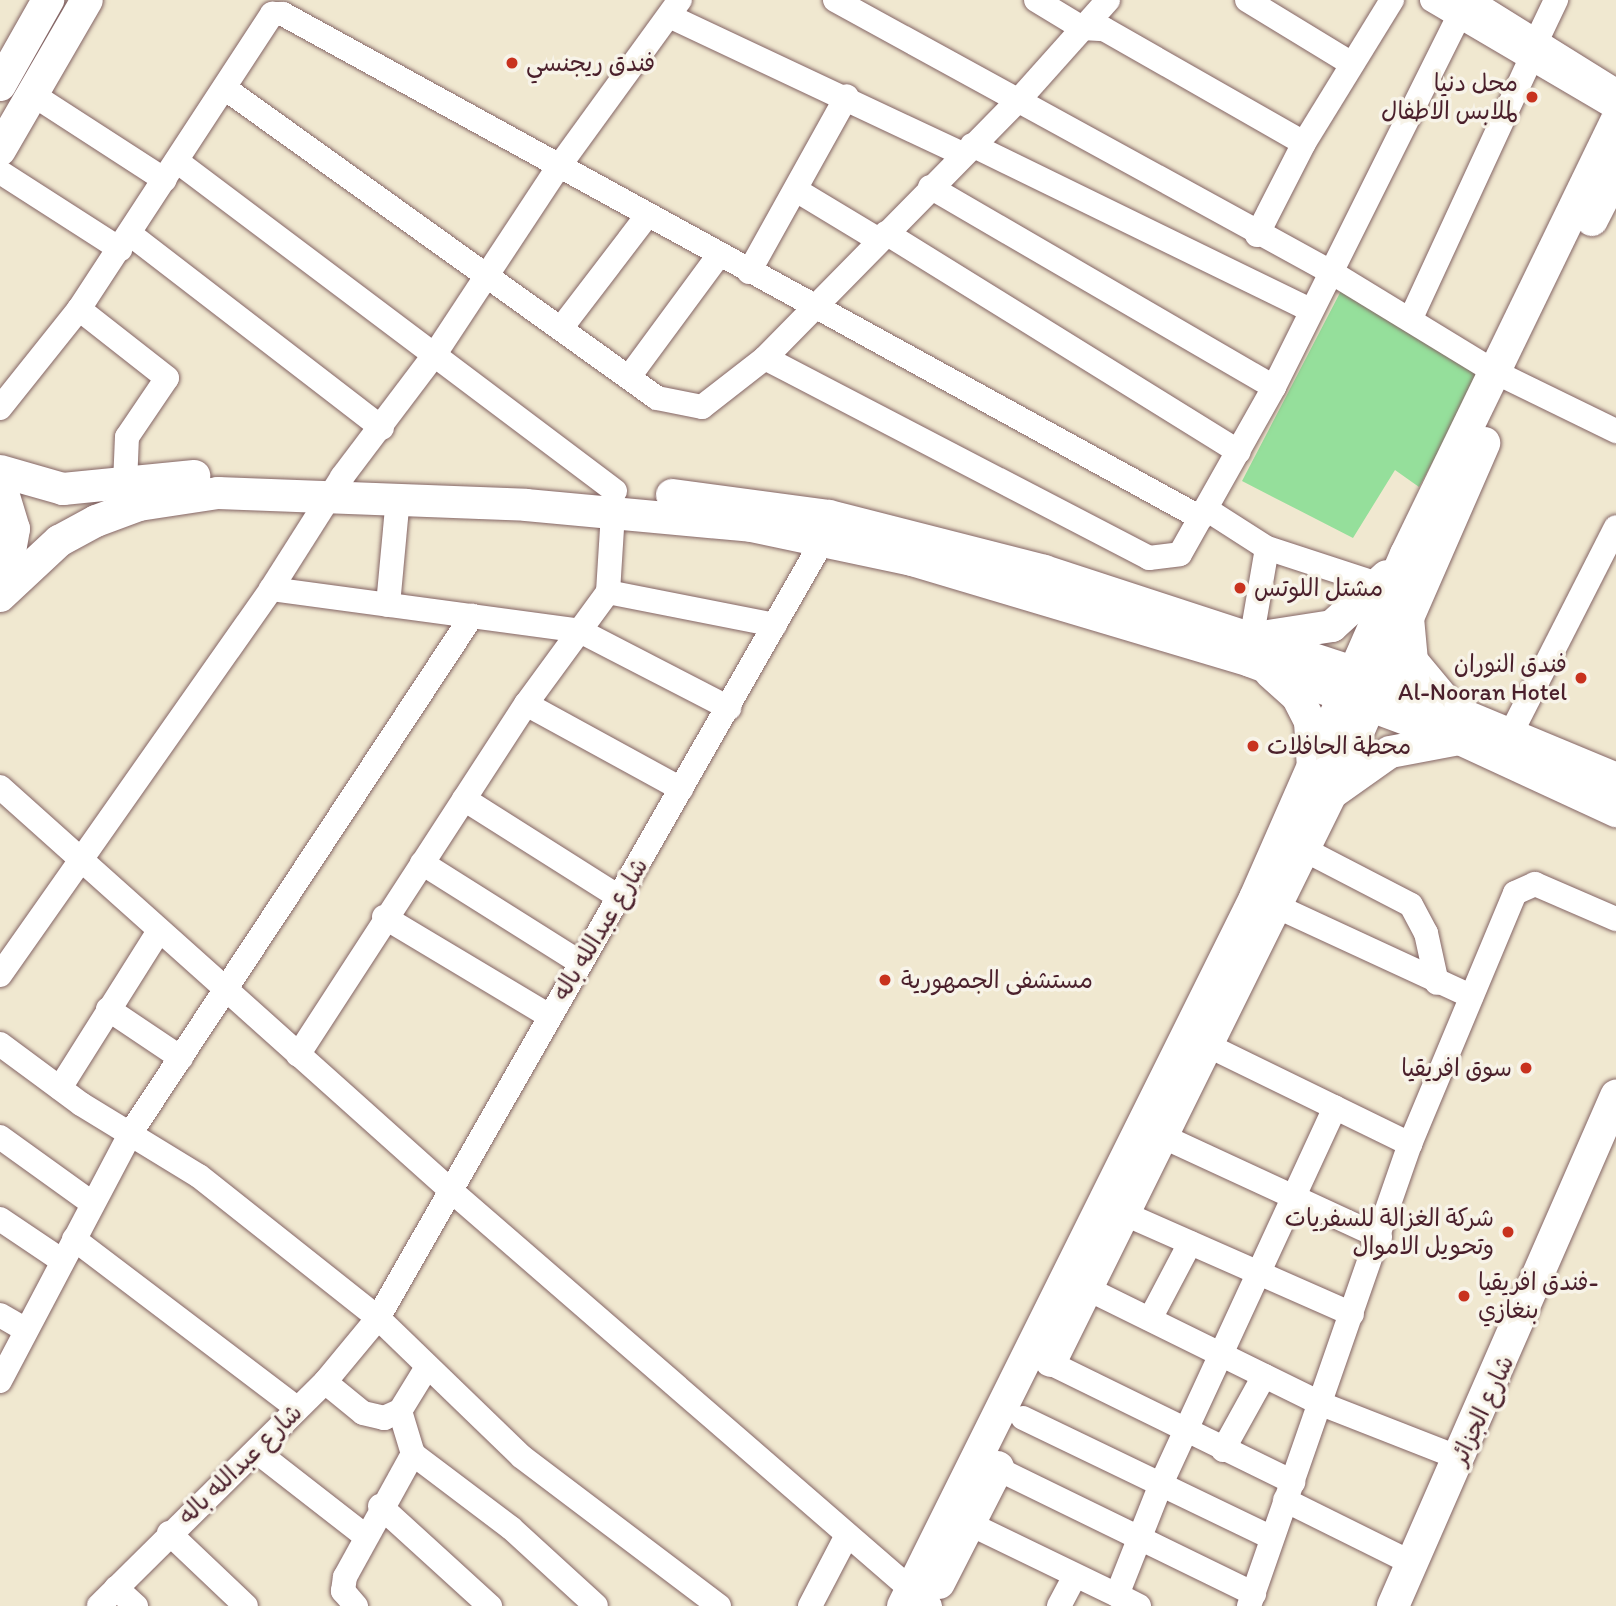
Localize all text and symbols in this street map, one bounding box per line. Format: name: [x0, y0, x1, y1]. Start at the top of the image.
place label: فندق ريجنسي: [526, 49, 655, 77]
marker: فندق ريجنسي: [504, 55, 520, 71]
place label: محل دنيا لملابس الاطفال: [1381, 69, 1518, 125]
marker: محل دنيا لملابس الاطفال: [1524, 89, 1540, 105]
place label: مشتل اللوتس: [1254, 574, 1383, 602]
marker: مشتل اللوتس: [1232, 580, 1248, 596]
place label: فندق النوران Al-Nooran Hotel: [1398, 650, 1567, 706]
marker: فندق النوران Al-Nooran Hotel: [1573, 670, 1589, 686]
place label: محطة الحافلات: [1267, 732, 1411, 760]
marker: محطة الحافلات: [1245, 738, 1261, 754]
street label: شارع عبدالله باله: [546, 853, 654, 1005]
place label: مستشفى الجمهورية: [901, 966, 1093, 994]
marker: مستشفى الجمهورية: [875, 970, 895, 990]
place label: سوق افريقيا: [1401, 1054, 1512, 1082]
marker: سوق افريقيا: [1518, 1060, 1534, 1076]
place label: شركة الغزالة للسفريات وتحويل الاموال: [1285, 1204, 1494, 1260]
marker: شركة الغزالة للسفريات وتحويل الاموال: [1500, 1224, 1516, 1240]
place label: فندق افريقيا- بنغازي: [1478, 1268, 1598, 1324]
marker: فندق افريقيا- بنغازي: [1456, 1288, 1472, 1304]
street label: شارع الجزائر: [1444, 1351, 1520, 1469]
street label: شارع عبدالله باله: [172, 1398, 308, 1530]

